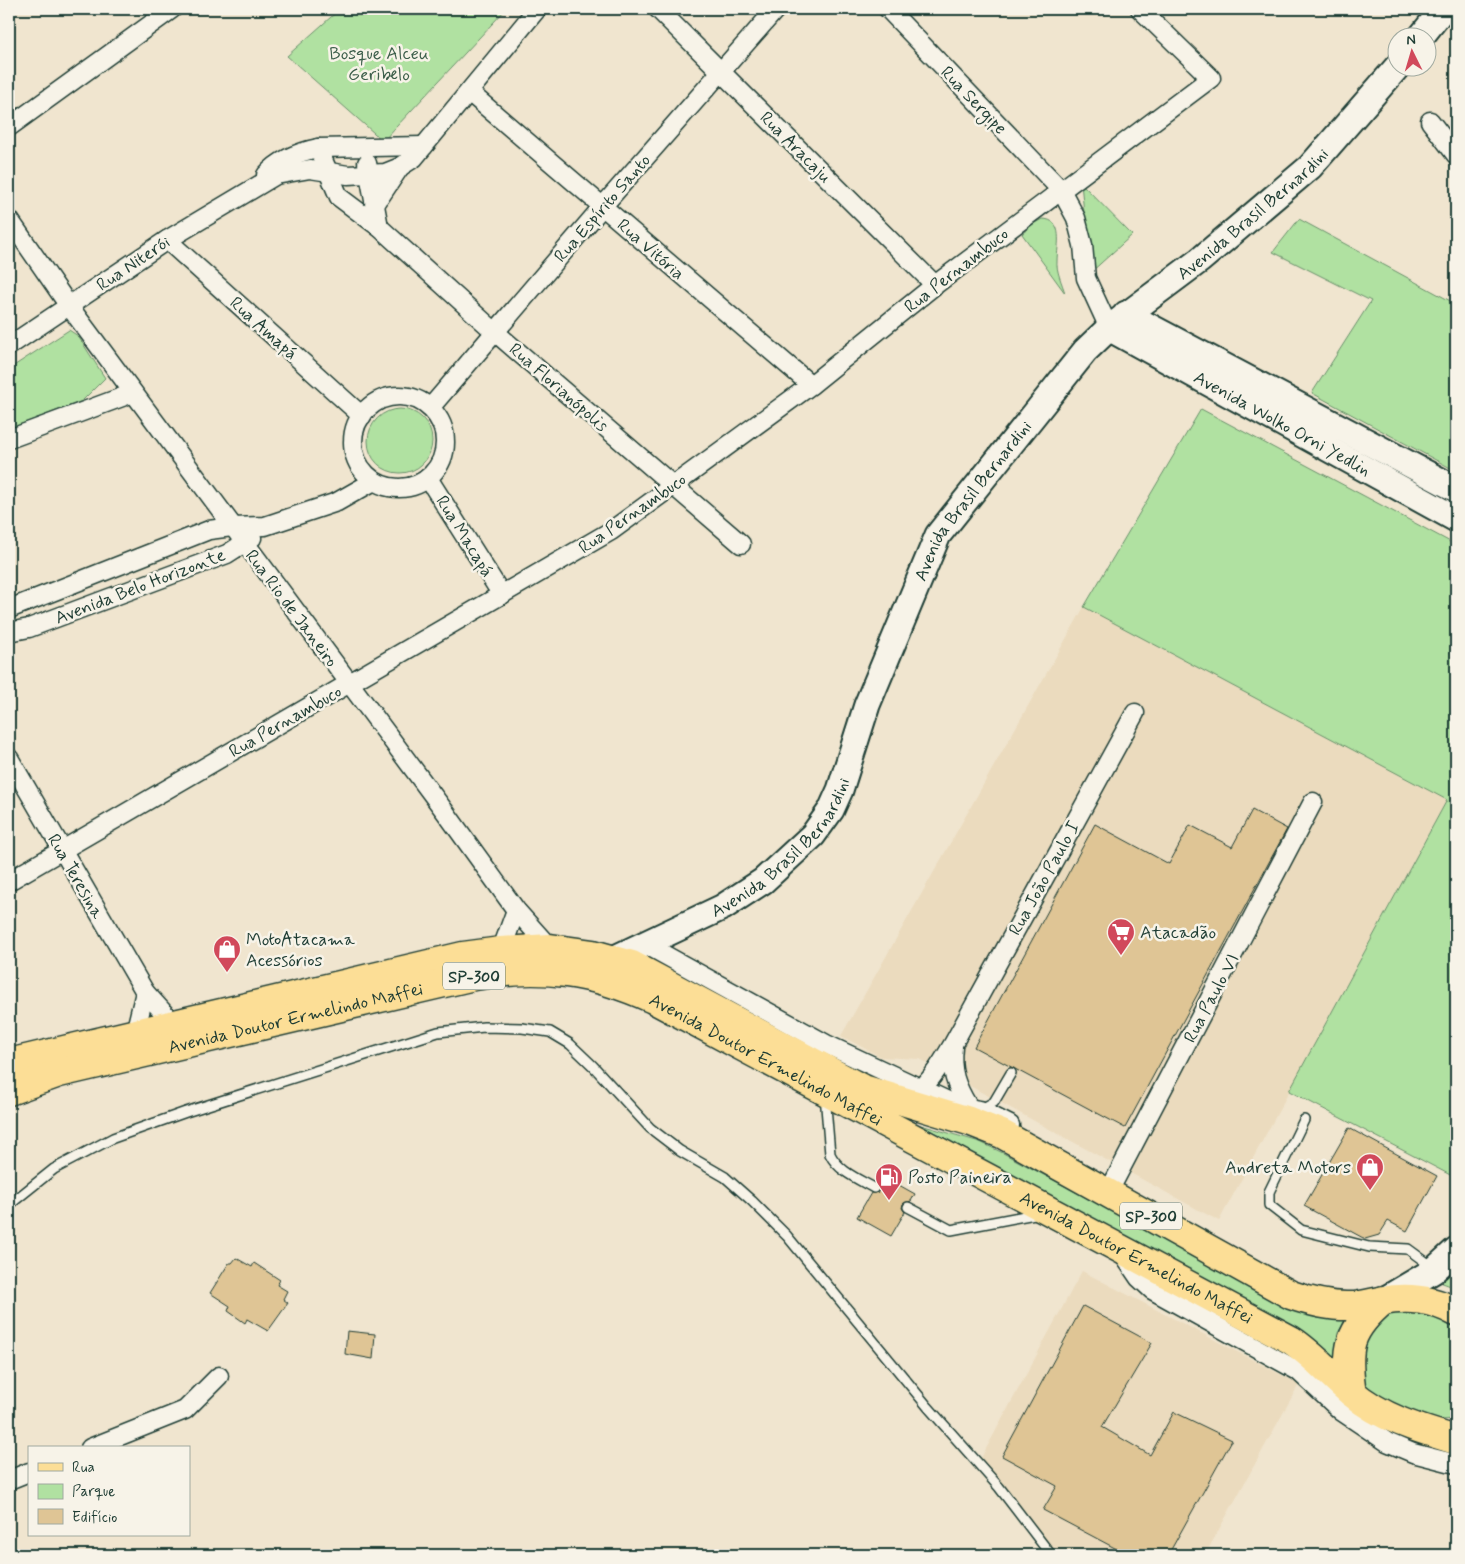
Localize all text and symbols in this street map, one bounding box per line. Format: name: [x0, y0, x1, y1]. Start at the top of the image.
north arrow: [1388, 28, 1438, 78]
text: N: [1406, 31, 1416, 49]
park label: Bosque Alceu Geribelo: [329, 42, 429, 87]
street label: Rua Sergipe: [934, 61, 1012, 141]
street label: Rua Aracaju: [754, 106, 837, 189]
street label: Avenida Brasil Bernardini: [1173, 143, 1334, 286]
street label: Rua Espírito Santo: [549, 149, 657, 268]
street label: Rua Vitória: [611, 214, 689, 286]
street label: Rua Pernambuco: [899, 222, 1014, 319]
street label: Rua Niterói: [92, 230, 175, 297]
street label: Rua Amapá: [224, 292, 303, 366]
street label: Rua Florianópolis: [503, 338, 613, 438]
street label: Avenida Wolko Orni Yedlin: [1189, 366, 1375, 483]
street label: Avenida Brasil Bernardini: [909, 416, 1038, 585]
street label: Rua Pernambuco: [574, 468, 691, 560]
street label: Rua Macapá: [430, 491, 499, 582]
street label: Avenida Belo Horizonte: [52, 543, 229, 631]
street label: Rua Rio de Janeiro: [239, 545, 343, 672]
street label: Rua Pernambuco: [225, 680, 346, 764]
street label: Avenida Brasil Bernardini: [708, 775, 856, 924]
street label: Rua João Paulo I: [1004, 817, 1086, 940]
street label: Rua Teresina: [41, 830, 109, 923]
supermarket icon: Atacadão: [1106, 917, 1136, 956]
place label: Atacadão: [1140, 921, 1216, 945]
place label: MotoAtacama Acessórios: [246, 928, 355, 973]
shop icon: MotoAtacama Acessórios: [212, 934, 242, 973]
street label: Rua Paulo VI: [1178, 950, 1245, 1047]
road number: SP-300: [443, 962, 505, 989]
street label: Avenida Doutor Ermelindo Maffei: [166, 977, 426, 1060]
street label: Avenida Doutor Ermelindo Maffei: [645, 988, 886, 1132]
shop icon: Andreta Motors: [1355, 1152, 1385, 1191]
place label: Andreta Motors: [1225, 1156, 1351, 1180]
fuel station icon: Posto Paineira: [874, 1162, 904, 1201]
place label: Posto Paineira: [908, 1166, 1012, 1190]
street label: Avenida Doutor Ermelindo Maffei: [1015, 1186, 1257, 1330]
road number: SP-300: [1120, 1202, 1182, 1230]
legend: [28, 1446, 190, 1536]
text: Rua: [72, 1458, 95, 1478]
text: Parque: [72, 1482, 115, 1502]
text: Edifício: [72, 1508, 117, 1528]

